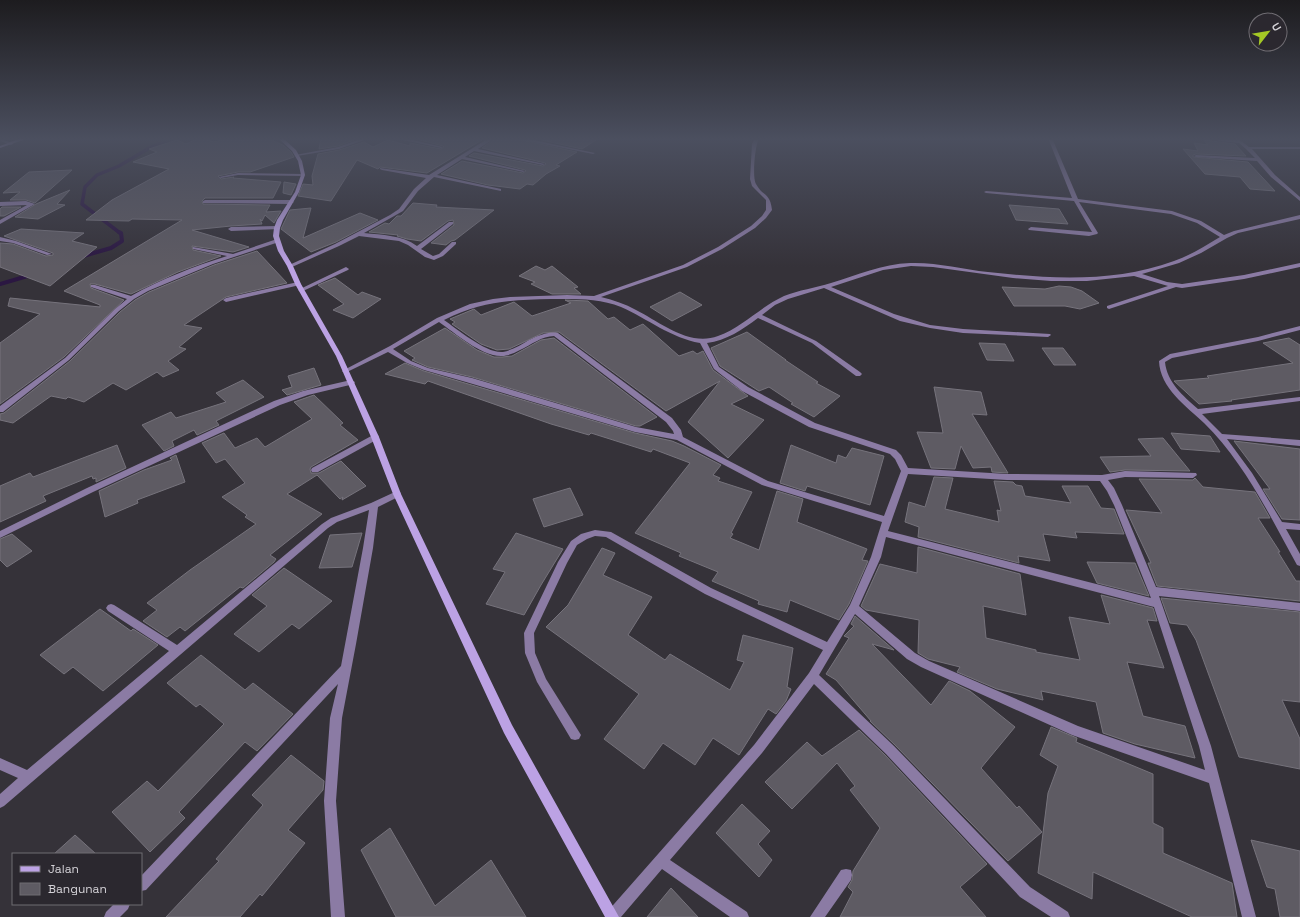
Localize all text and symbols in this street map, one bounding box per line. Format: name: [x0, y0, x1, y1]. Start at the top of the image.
north arrow: [1248, 12, 1288, 52]
text: U: [1269, 20, 1284, 34]
legend: [12, 853, 142, 905]
text: Jalan: [48, 861, 79, 877]
text: Bangunan: [48, 881, 107, 897]

